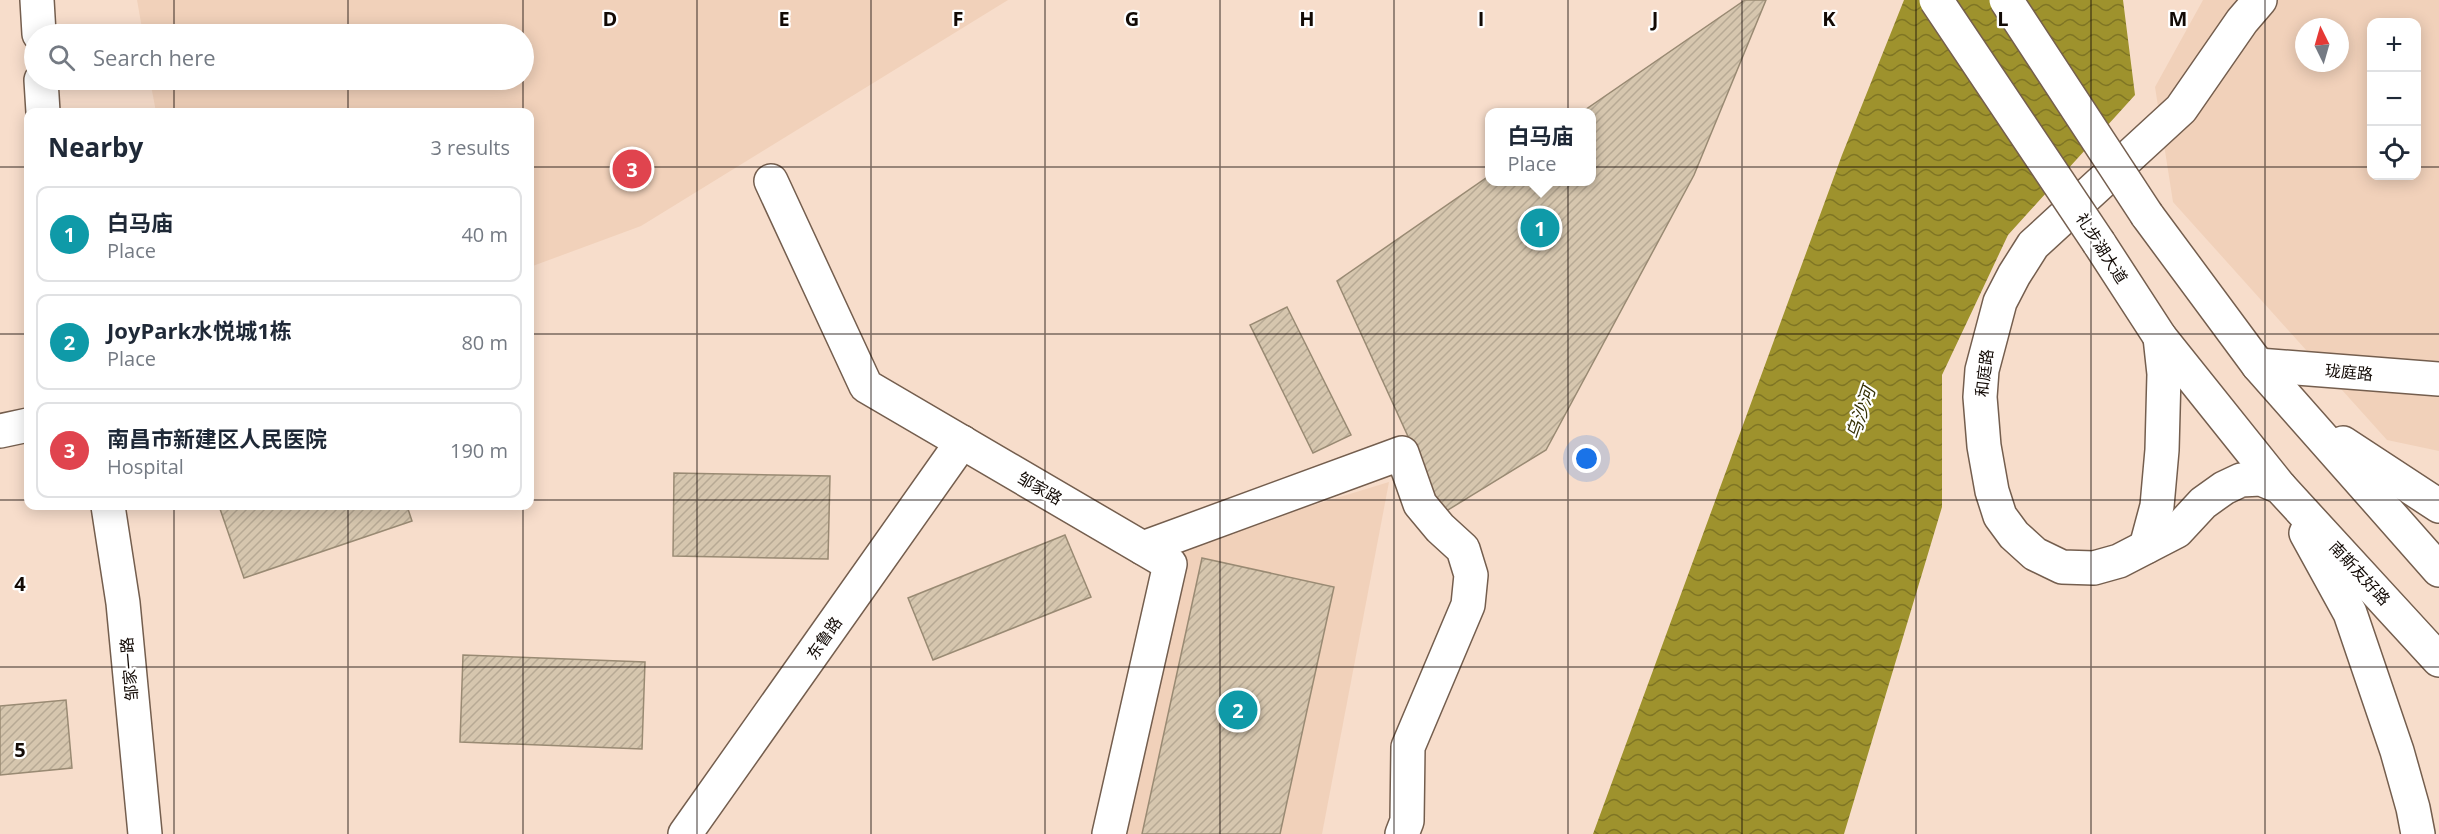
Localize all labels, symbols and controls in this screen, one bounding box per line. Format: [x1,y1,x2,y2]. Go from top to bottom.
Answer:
text: D [603,5,617,32]
text: E [778,5,790,32]
text: F [953,5,963,32]
text: G [1125,5,1139,32]
text: H [1299,5,1315,32]
text: I [1478,5,1484,32]
text: J [1650,5,1658,32]
text: K [1822,5,1836,32]
text: L [1997,5,2009,32]
text: M [2169,5,2187,32]
north arrow [2295,18,2349,72]
map controls [2367,18,2421,180]
button: + [2367,18,2421,72]
search box [24,24,534,90]
icon: search [45,41,78,74]
text: Search here [93,42,216,72]
button: − [2367,72,2421,126]
popup [1485,108,1596,186]
text: 白马庙 [1507,120,1574,150]
button: locate [2367,126,2421,180]
text: Nearby [48,129,143,165]
text: 3 results [430,134,510,161]
pin: 3 [612,146,652,192]
text: Place [1507,150,1557,177]
pin: 1 [1520,206,1560,250]
text: 白马庙 [107,207,173,237]
street label: 礼步湖大道 [2071,208,2133,288]
text: 1 [64,221,75,248]
text: 40 m [461,221,508,248]
text: Place [107,237,156,264]
text: JoyPark水悦城1栋 [107,315,292,345]
text: 2 [64,329,75,356]
text: 80 m [461,329,508,356]
text: Place [107,345,156,372]
street label: 和庭路 [1970,348,1998,398]
street label: 珑庭路 [2324,359,2374,385]
water label: 乌沙河 [1840,380,1881,442]
text: 南昌市新建区人民医院 [107,423,327,453]
text: 3 [64,437,75,464]
text: 190 m [450,437,508,464]
your location [1572,444,1601,473]
text: Hospital [107,453,184,480]
street label: 邹家路 [1014,466,1066,510]
street label: 南斯友好路 [2325,536,2395,610]
text: 4 [14,570,26,597]
street label: 东鲁路 [801,612,847,664]
street label: 邹家一路 [115,636,143,702]
pin: 2 [1218,688,1258,732]
text: 5 [14,736,26,763]

